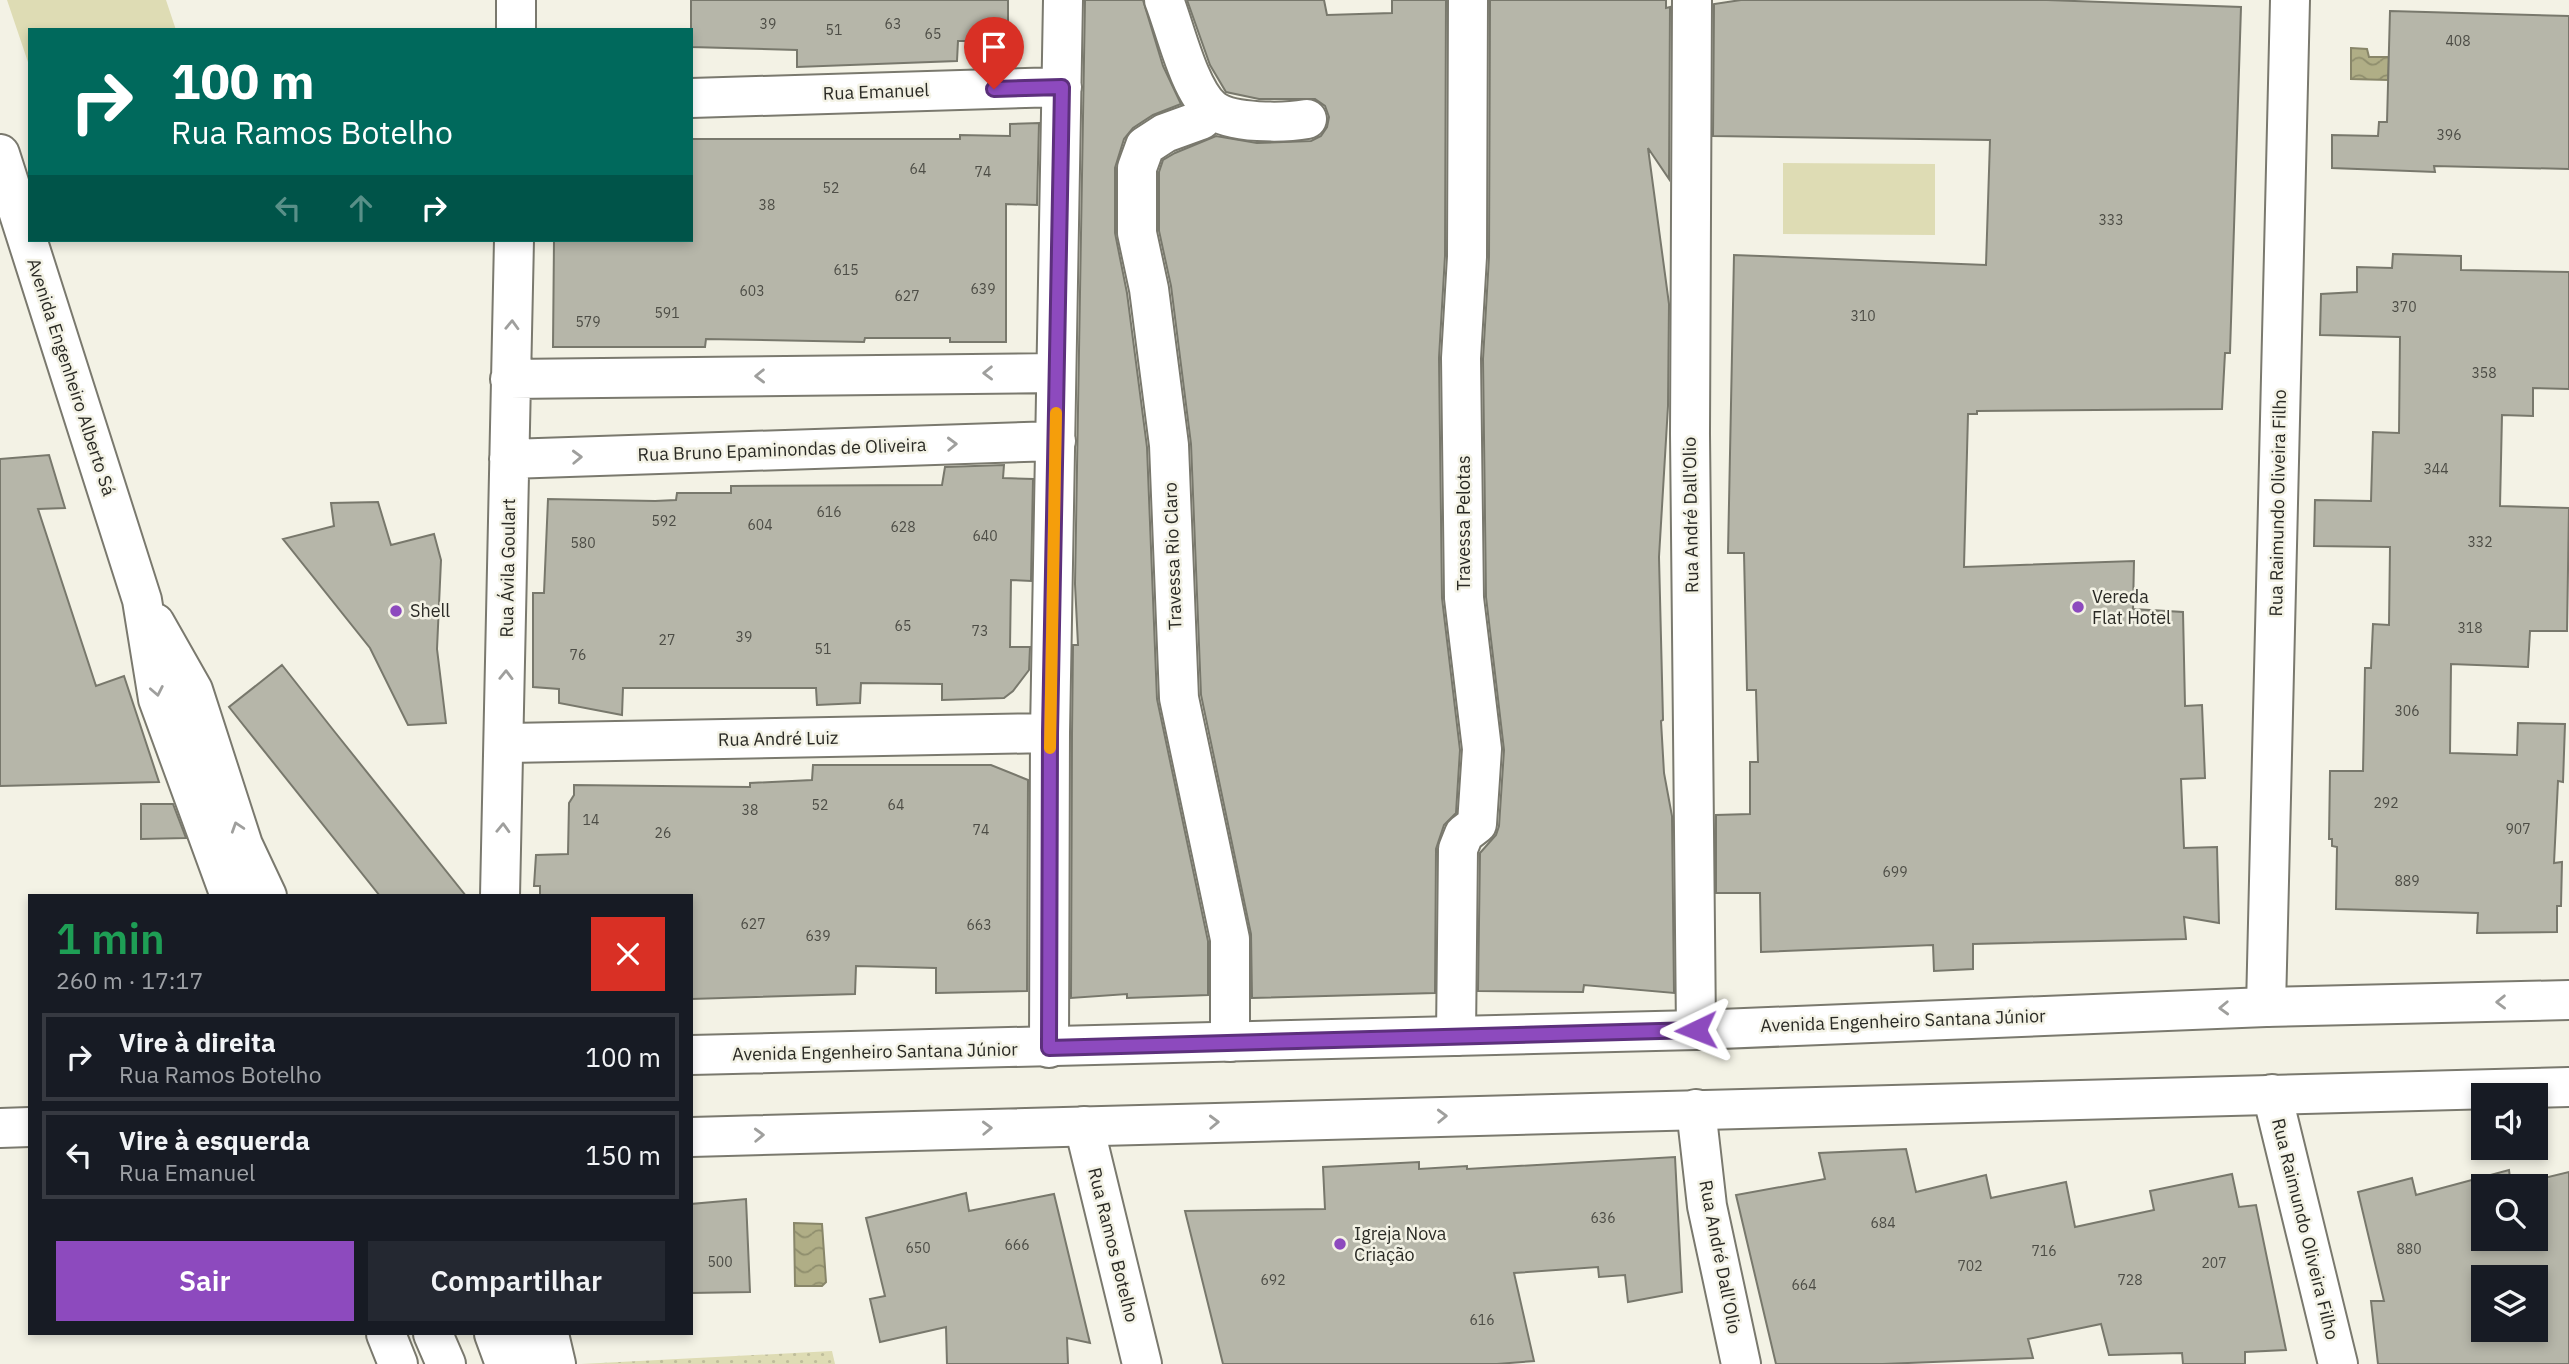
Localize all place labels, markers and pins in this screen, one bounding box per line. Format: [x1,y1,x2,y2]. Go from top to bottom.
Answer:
pin [964,17,1024,89]
place label: Vereda Flat Hotel [2092,585,2171,629]
place label: Shell [410,599,450,622]
marker: Vereda Flat Hotel [2070,599,2086,615]
marker: Shell [388,603,404,619]
place label: Igreja Nova Criação [1354,1222,1447,1266]
marker: Igreja Nova Criação [1332,1236,1348,1252]

